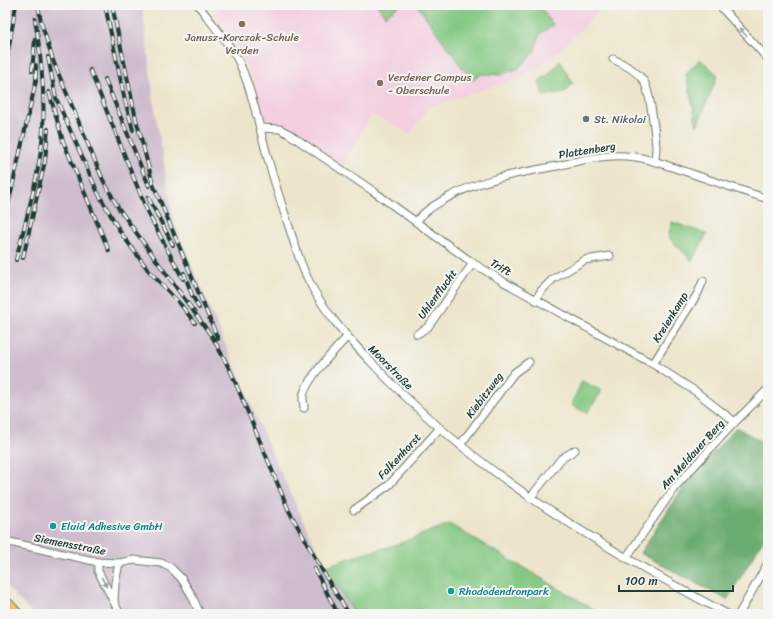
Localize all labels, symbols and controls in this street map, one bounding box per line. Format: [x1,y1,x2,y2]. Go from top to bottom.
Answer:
marker: Janusz-Korczak-Schule Verden [237,19,247,29]
one-way arrow [739,27,748,37]
place label: Janusz-Korczak-Schule Verden [184,28,299,60]
place label: Verdener Campus - Oberschule [388,68,472,100]
marker: Verdener Campus - Oberschule [375,78,385,88]
place label: St. Nikolai [594,110,647,129]
marker: St. Nikolai [581,114,591,124]
street label: Plattenberg [557,137,617,164]
street label: Trift [486,254,516,282]
street label: Uhlenflucht [413,265,462,323]
street label: Kreienkamp [647,288,694,346]
street label: Moorstraße [364,340,418,395]
street label: Kiebitzweg [461,368,508,422]
street label: Am Meldauer Berg [655,415,730,495]
street label: Falkenhorst [373,429,426,484]
place label: Eluid Adhesive GmbH [61,517,163,536]
marker: Eluid Adhesive GmbH [48,521,58,531]
street label: Siemensstraße [32,528,108,561]
scale bar [619,567,733,593]
text: 100 m [625,570,658,592]
one-way arrow [101,576,107,588]
place label: Rhododendronpark [459,582,549,601]
marker: Rhododendronpark [446,586,456,596]

